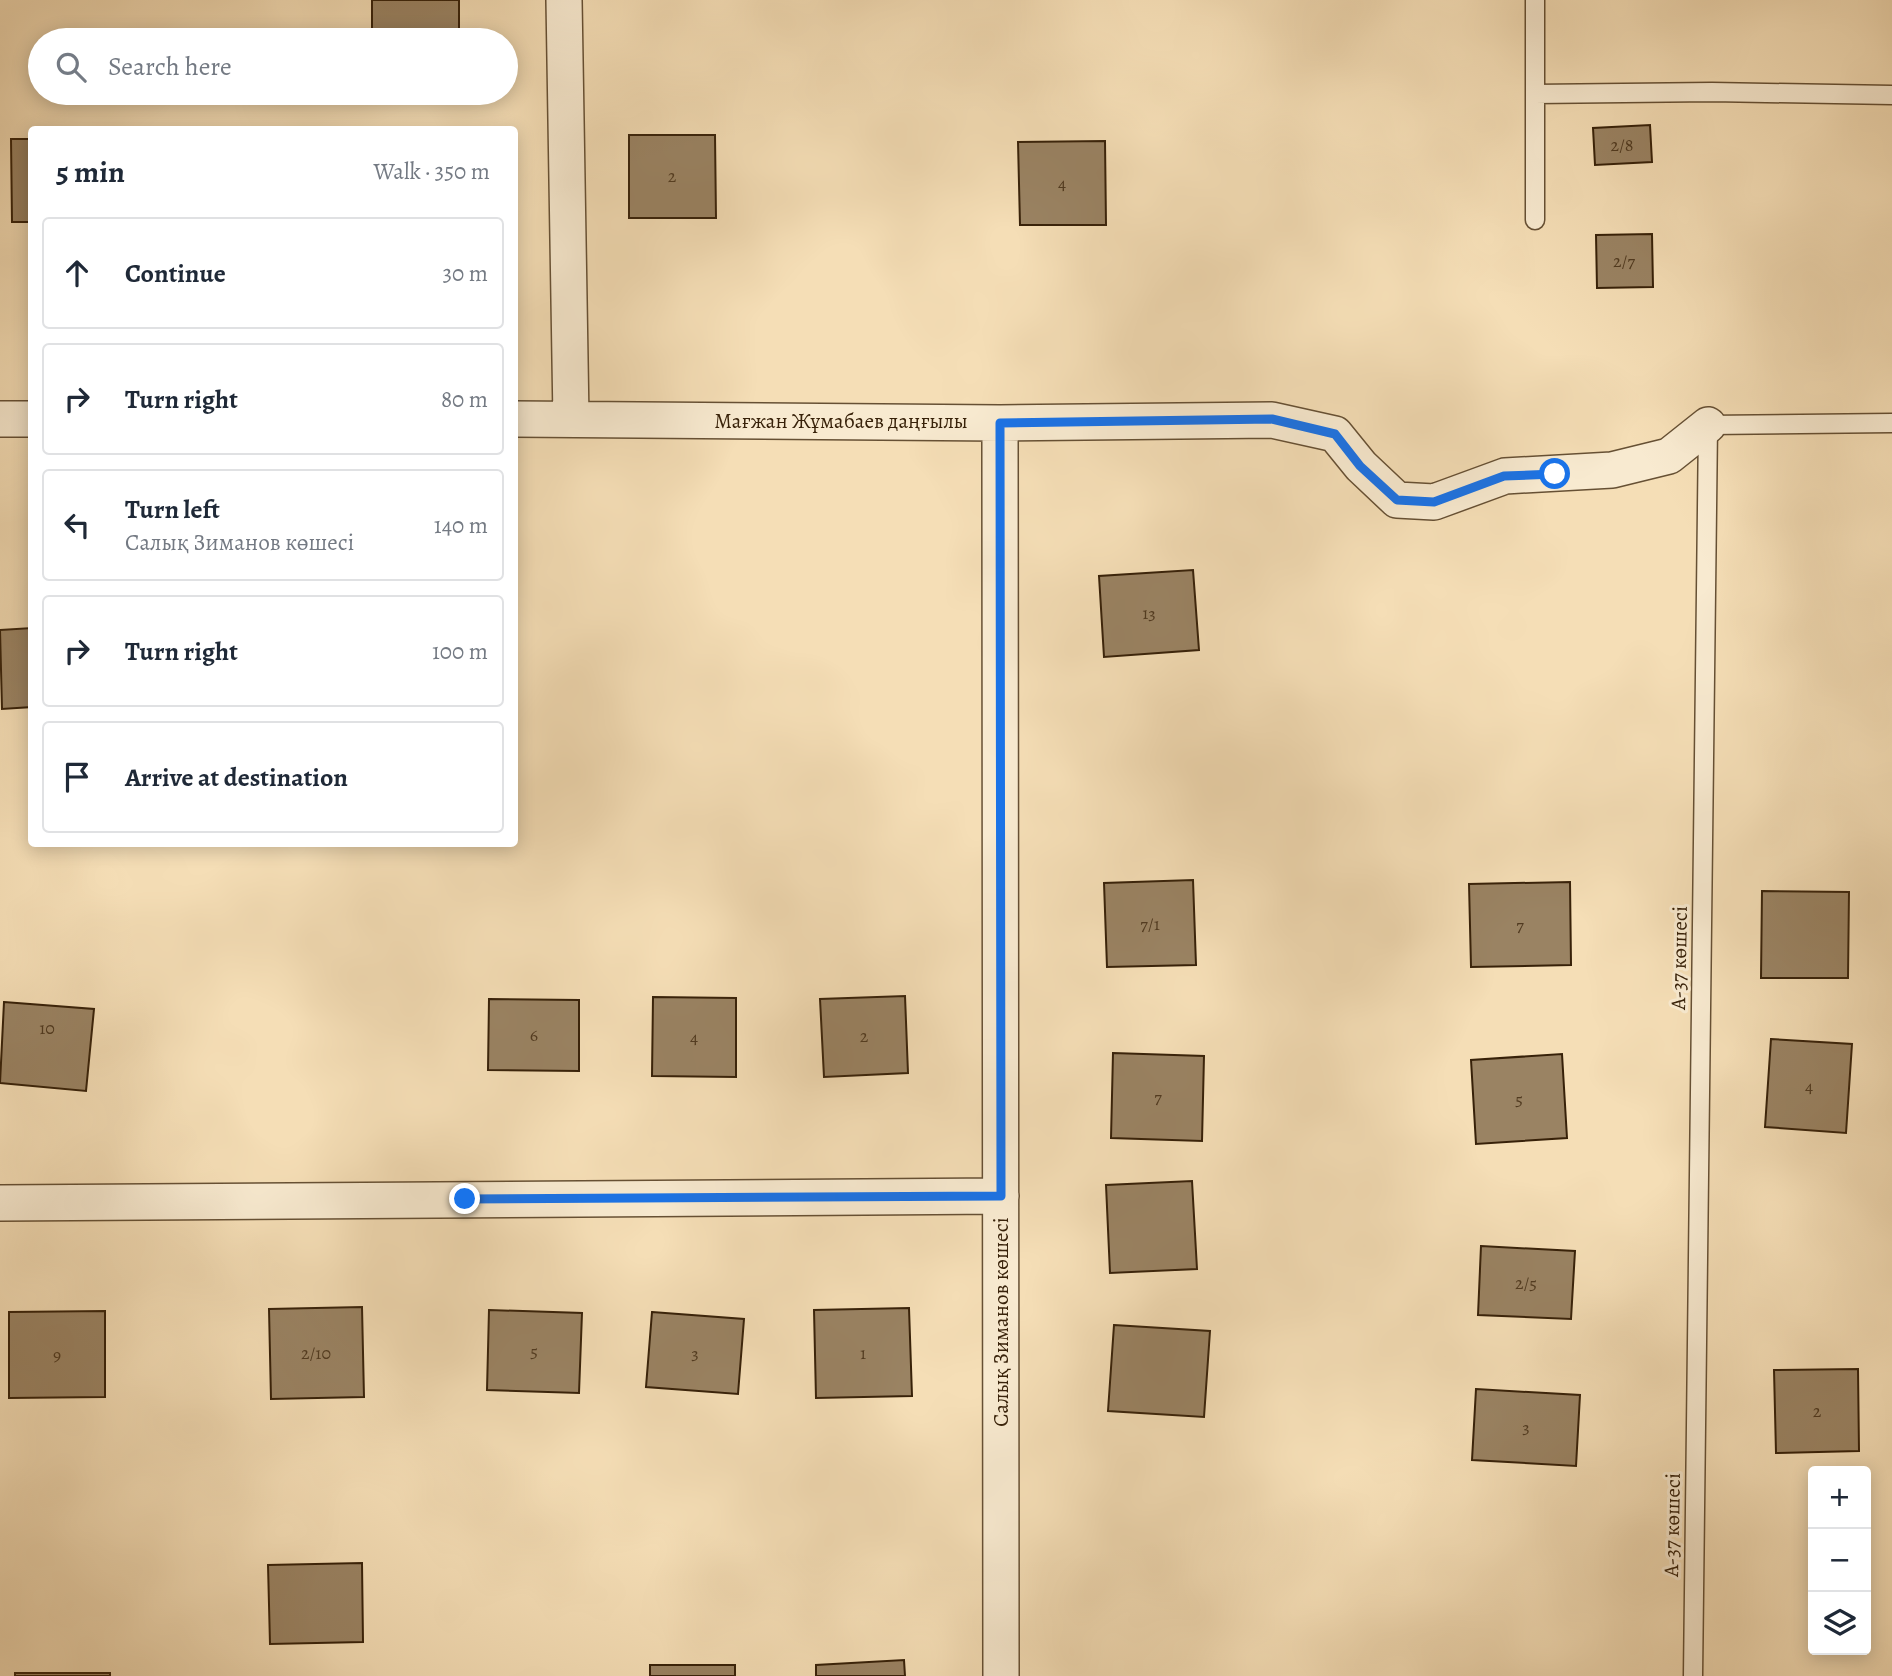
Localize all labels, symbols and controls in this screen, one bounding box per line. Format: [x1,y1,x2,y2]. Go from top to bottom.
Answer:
search box [28,28,518,105]
icon: search [52,48,90,86]
text: Search here [108,49,232,84]
house number: 2/8 [1610,133,1634,157]
text: 5 min [56,152,125,192]
text: Walk · 350 m [374,156,490,187]
house number: 2 [668,164,677,188]
house number: 4 [1058,171,1066,195]
house number: 2/7 [1613,249,1635,273]
icon: ahead [58,254,96,292]
text: Continue [125,256,226,291]
text: 30 m [442,258,488,289]
icon: right [58,380,96,418]
text: Turn right [125,382,238,417]
text: 80 m [441,384,488,415]
street label: Мағжан Жұмабаев даңғылы [714,407,968,435]
route start [1539,458,1570,489]
text: Turn left [125,492,220,527]
icon: left [58,506,96,544]
text: 140 m [434,510,488,541]
text: Салық Зиманов көшесі [125,527,354,558]
house number: 13 [1142,601,1156,625]
icon: right [58,632,96,670]
text: Turn right [125,634,238,669]
text: 100 m [432,636,488,667]
icon: arrive [58,758,96,796]
text: Arrive at destination [125,760,348,795]
street label: А-37 көшесі [1664,906,1694,1011]
house number: 7/1 [1140,912,1160,936]
house number: 7 [1516,913,1524,937]
house number: 10 [39,1016,55,1040]
house number: 6 [530,1023,538,1047]
house number: 2 [860,1024,869,1048]
house number: 4 [690,1025,698,1049]
house number: 4 [1805,1074,1813,1098]
house number: 7 [1154,1085,1162,1109]
house number: 5 [1515,1087,1523,1111]
route end [449,1183,480,1214]
street label: Салық Зиманов көшесі [987,1217,1015,1427]
house number: 2/5 [1515,1271,1537,1295]
house number: 5 [530,1339,538,1363]
house number: 2/10 [301,1341,331,1365]
house number: 3 [691,1341,699,1365]
house number: 1 [860,1341,866,1365]
house number: 9 [53,1343,61,1367]
house number: 2 [1813,1399,1822,1423]
house number: 3 [1522,1415,1530,1439]
map controls [1808,1466,1871,1655]
button: + [1808,1466,1871,1529]
street label: А-37 көшесі [1657,1473,1687,1578]
button: − [1808,1529,1871,1592]
button: layers [1808,1592,1871,1655]

